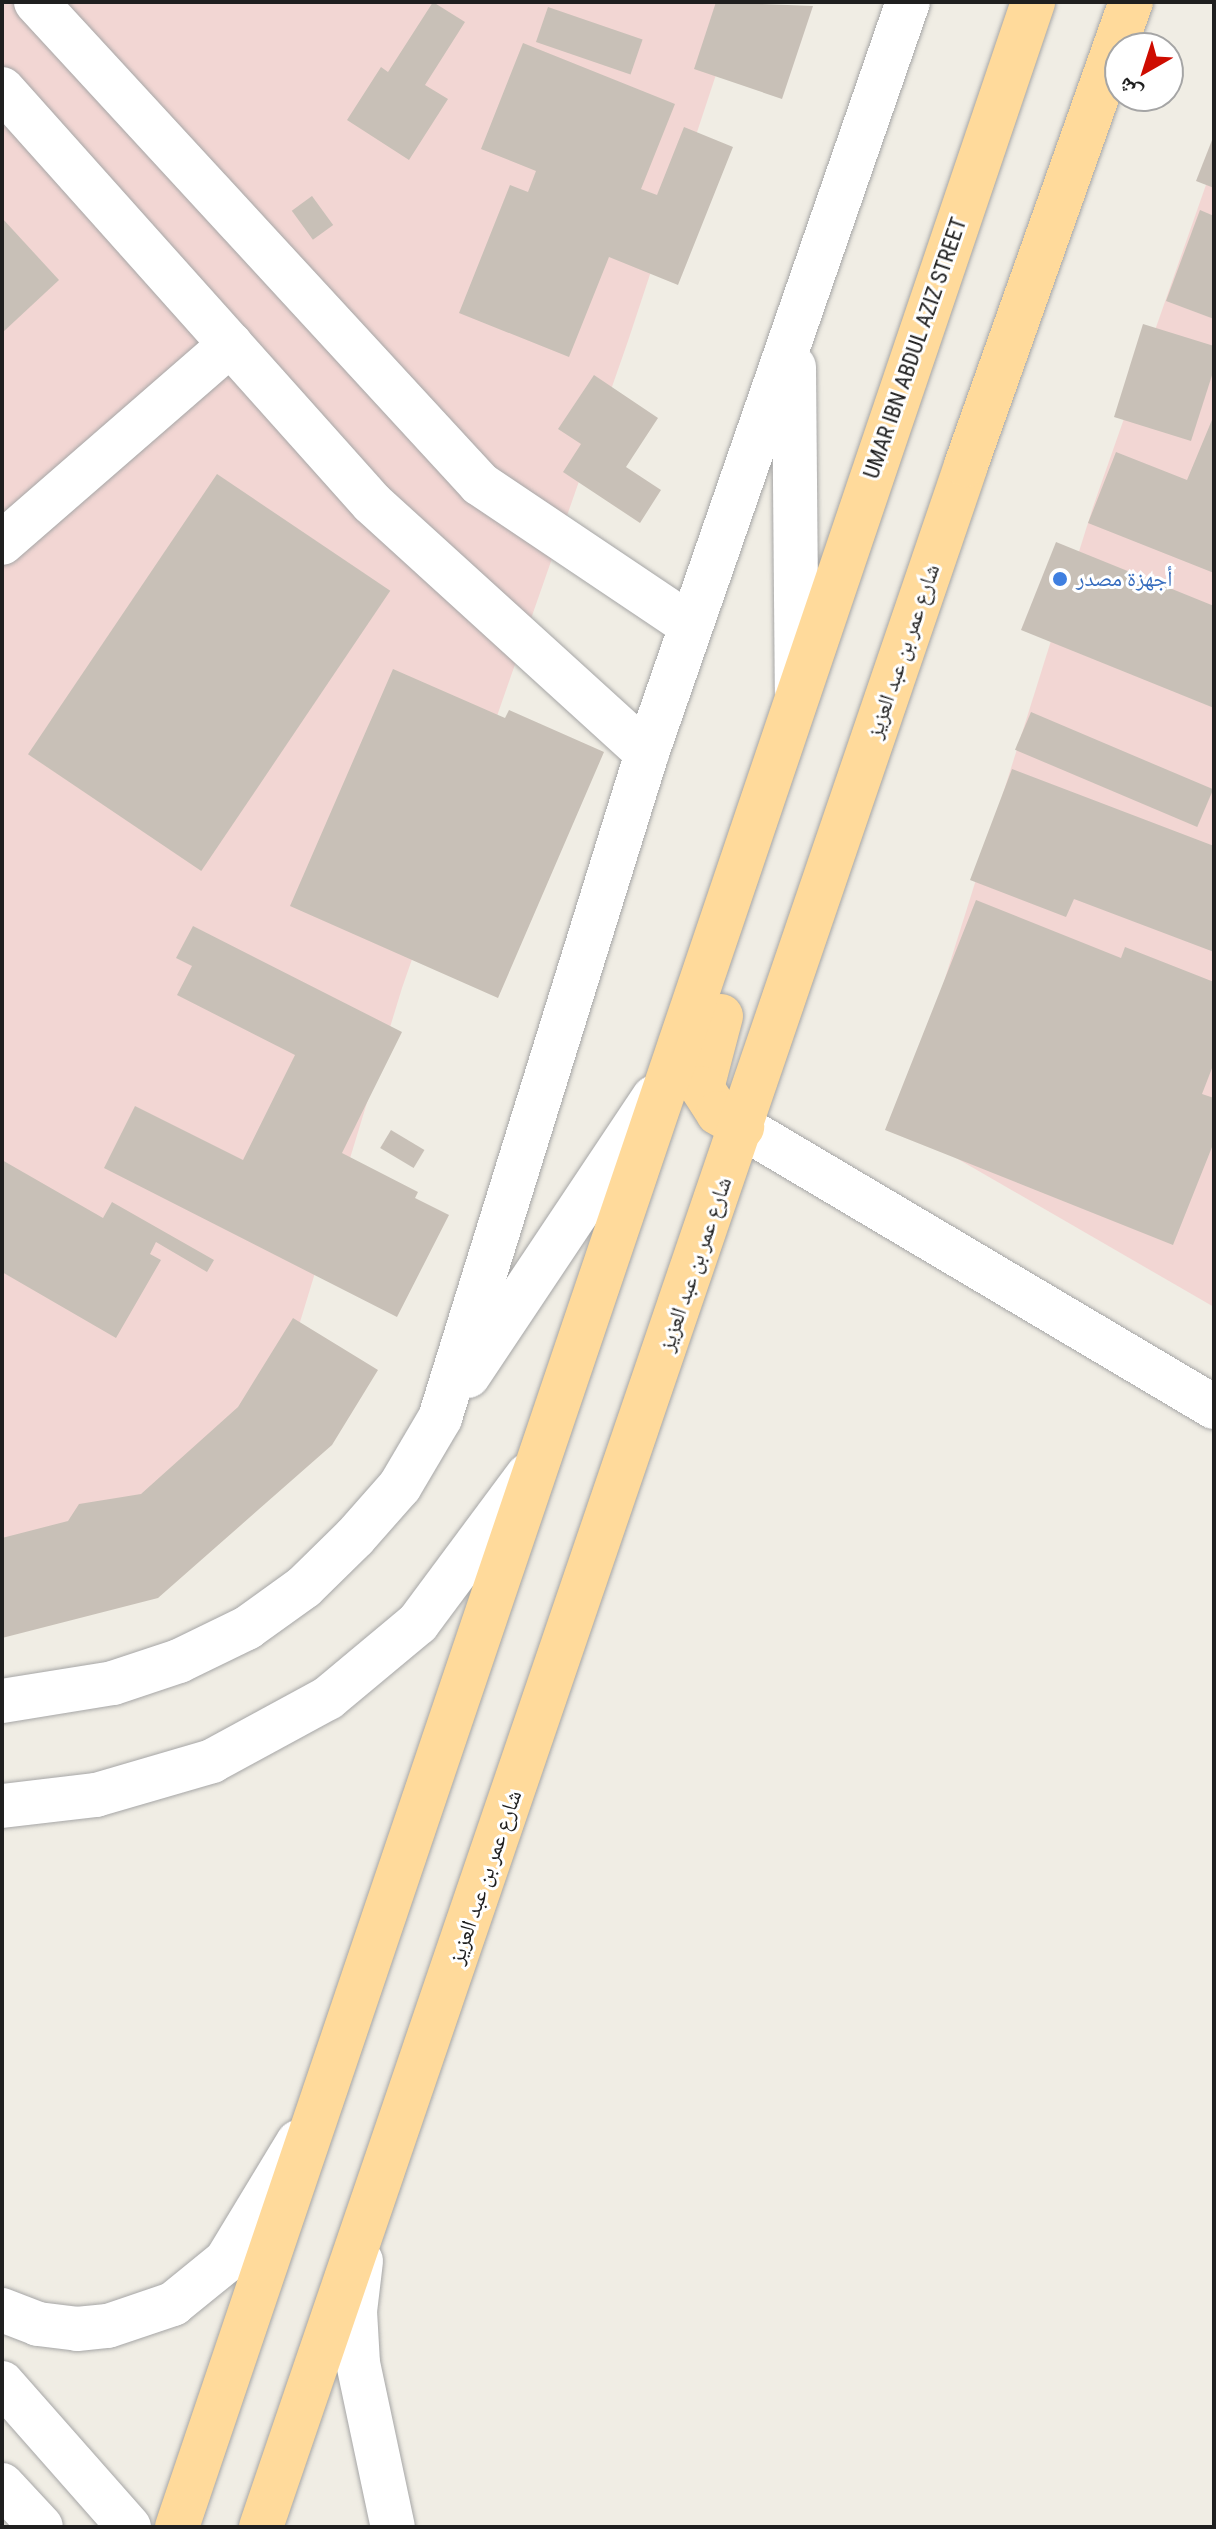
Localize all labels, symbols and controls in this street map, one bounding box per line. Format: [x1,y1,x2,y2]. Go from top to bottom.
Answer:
north arrow [1104,32,1184,112]
text: ش [1113,72,1147,107]
street label: UMAR IBN ABDUL AZIZ STREET [858,214,972,482]
street label: شارع عمر بن عبد العزيز [861,561,945,741]
place label: أجهزة مصدر [1076,566,1173,592]
marker: أجهزة مصدر [1051,570,1069,588]
street label: شارع عمر بن عبد العزيز [653,1174,737,1354]
street label: شارع عمر بن عبد العزيز [443,1787,527,1967]

